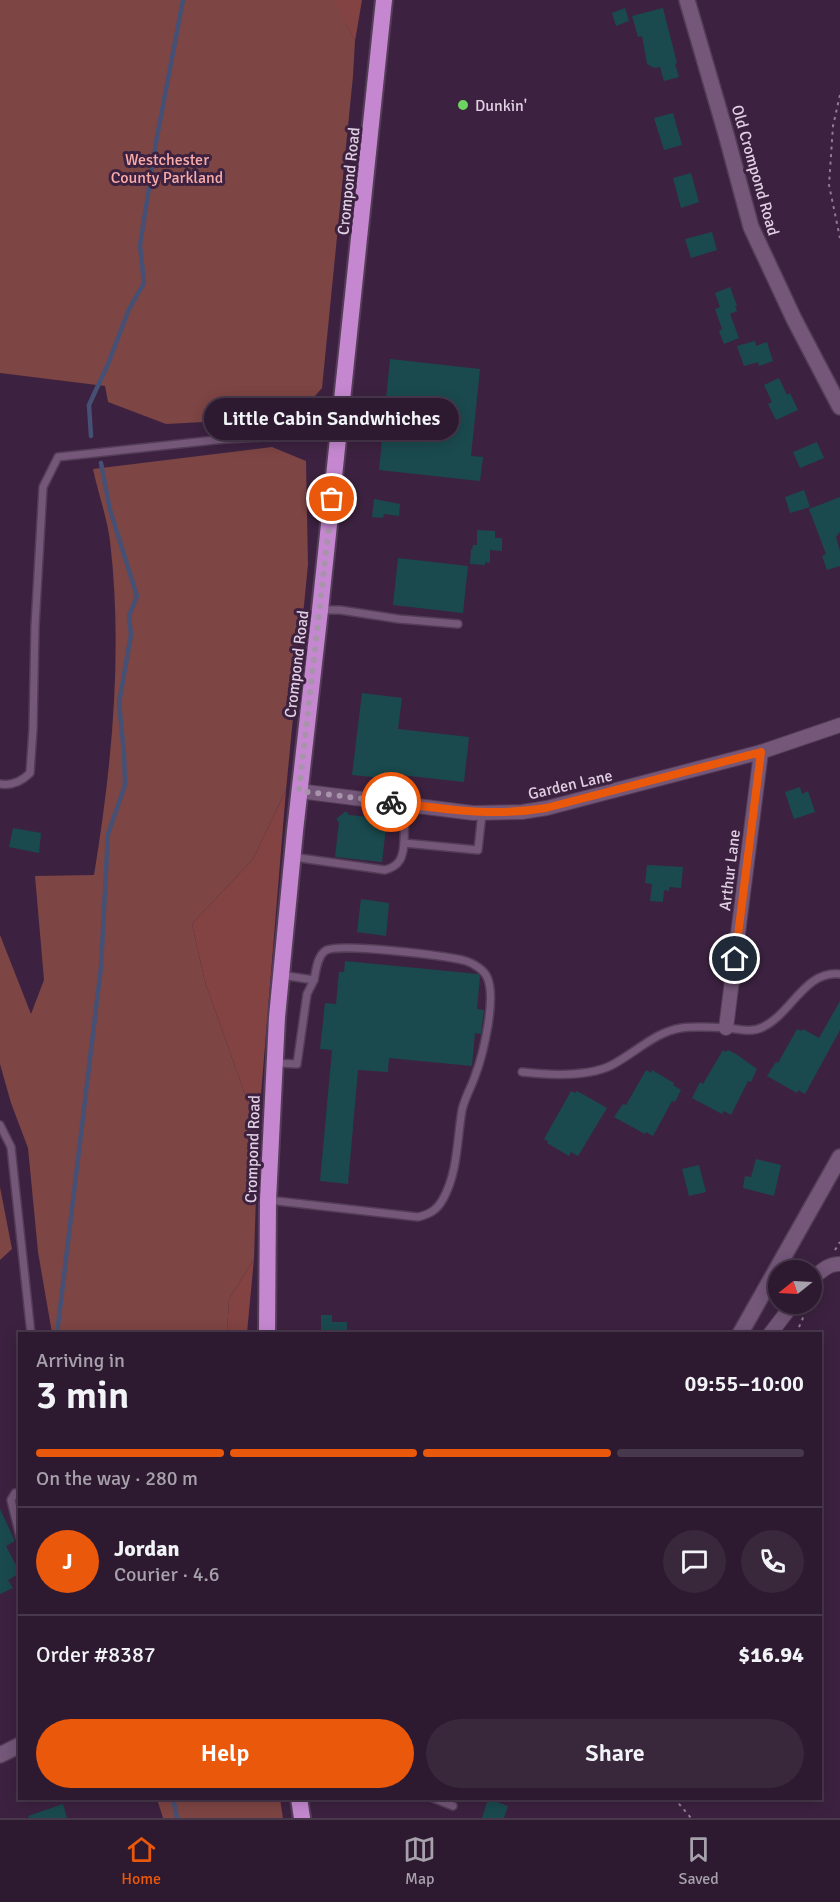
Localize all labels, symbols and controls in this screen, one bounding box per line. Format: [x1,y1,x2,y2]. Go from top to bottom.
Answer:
place label: Dunkin' [475,96,527,116]
marker: Dunkin' [456,98,470,112]
street label: Old Crompond Road [727,103,783,238]
street label: Crompond Road [333,126,365,236]
park label: Westchester County Parkland [111,150,223,188]
callout: Little Cabin Sandwhiches [204,397,460,439]
text: Little Cabin Sandwhiches [223,406,440,431]
pin [306,473,357,524]
icon: bag [315,482,348,515]
street label: Crompond Road [280,609,314,719]
street label: Garden Lane [526,766,614,804]
courier [361,772,421,832]
icon: bike [375,786,408,819]
street label: Arthur Lane [715,828,745,912]
pin [709,933,760,984]
icon: home [718,942,751,975]
street label: Crompond Road [241,1095,265,1203]
north arrow [768,1260,822,1314]
map controls [768,1260,822,1314]
text: Arriving in [36,1348,125,1373]
text: 09:55–10:00 [685,1370,804,1397]
text: 3 min [36,1371,129,1419]
text: On the way · 280 m [36,1466,198,1491]
button: chat [663,1530,726,1593]
button: phone [741,1530,804,1593]
text: Jordan [114,1535,180,1562]
text: J [62,1548,73,1575]
text: Courier · 4.6 [114,1562,220,1587]
text: Order #8387 [36,1641,156,1668]
text: $16.94 [738,1641,804,1668]
button: Help [36,1719,414,1788]
button: Share [426,1719,804,1788]
tab: Home [121,1833,161,1889]
tab: Map [403,1833,436,1889]
tab: Saved [679,1833,719,1889]

